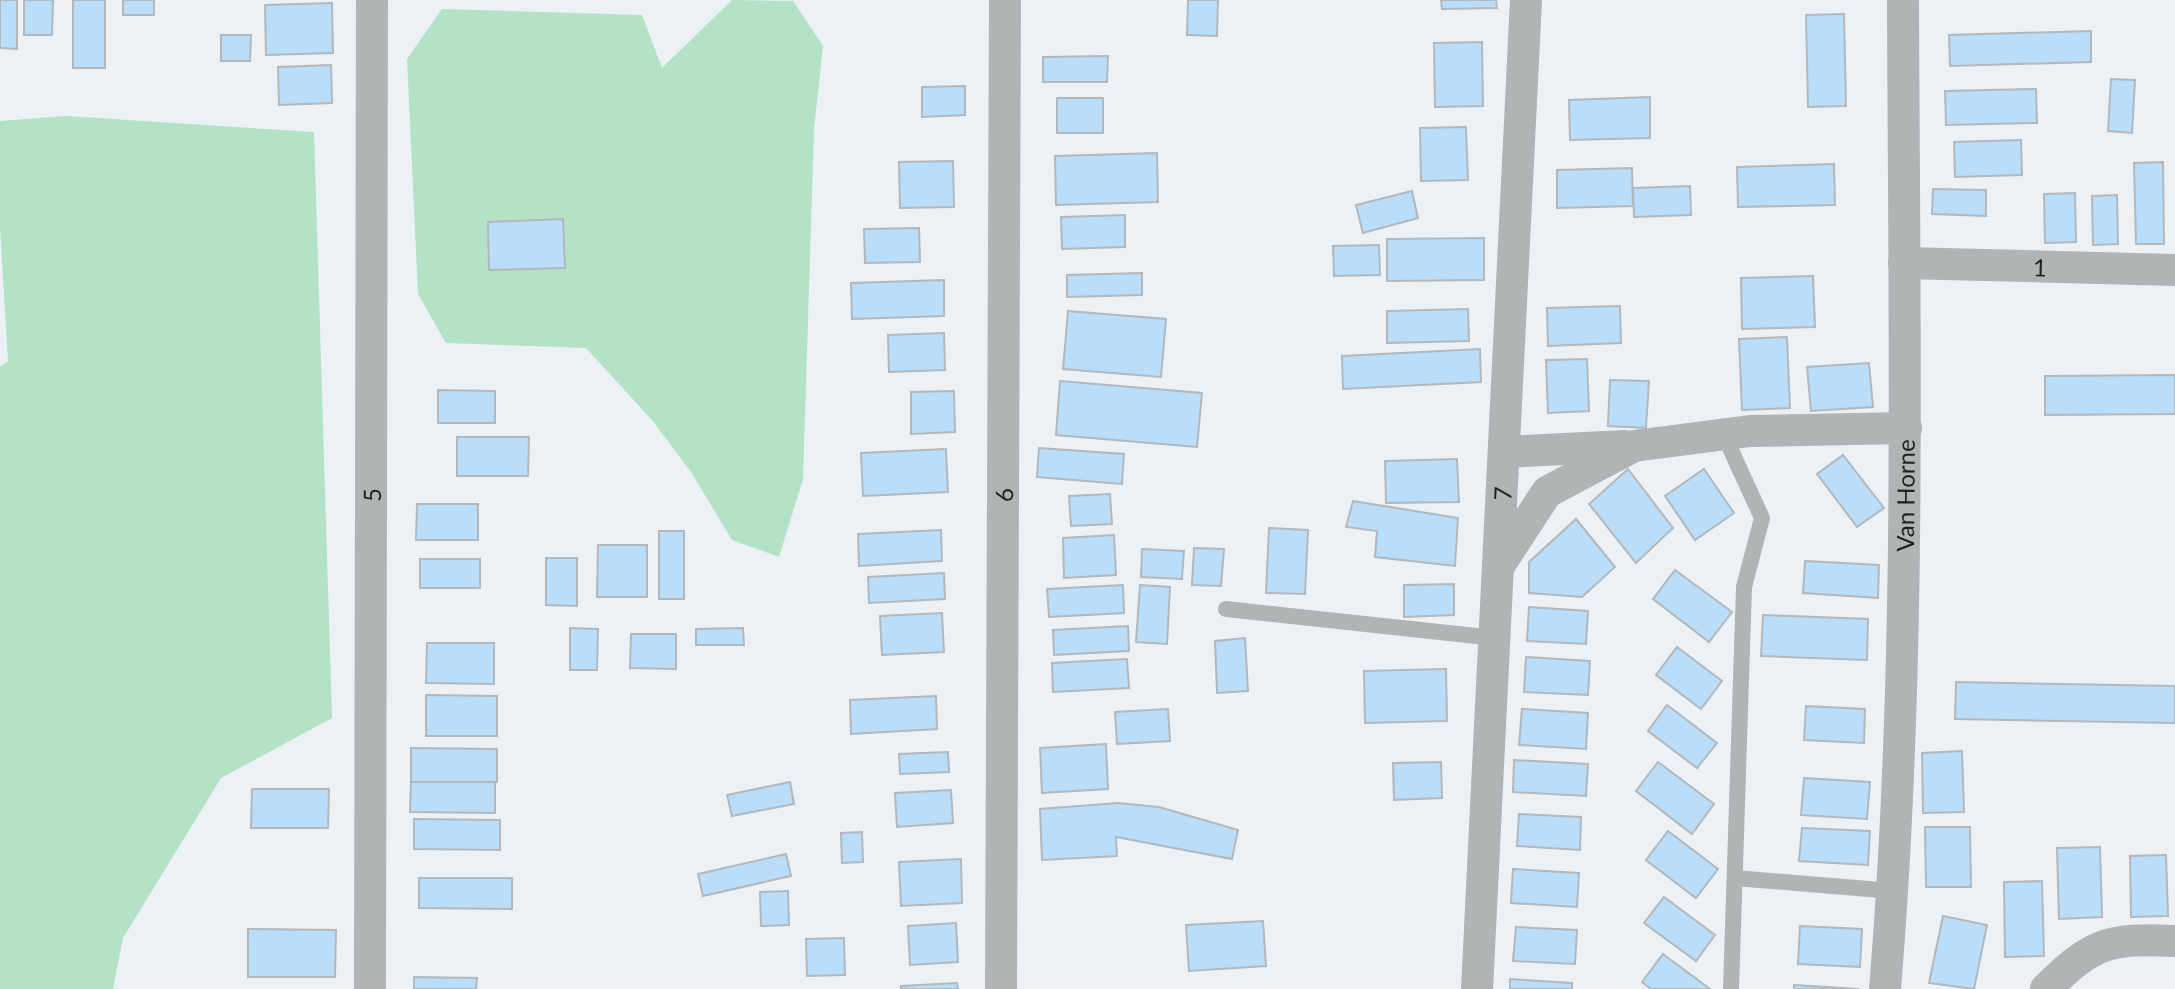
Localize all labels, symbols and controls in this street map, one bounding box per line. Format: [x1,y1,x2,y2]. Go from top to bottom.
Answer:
street label: 1 [2033,252,2047,281]
street label: Van Horne [1889,439,1919,552]
street label: 7 [1487,486,1516,501]
street label: 5 [356,488,386,502]
street label: 6 [988,488,1018,502]

